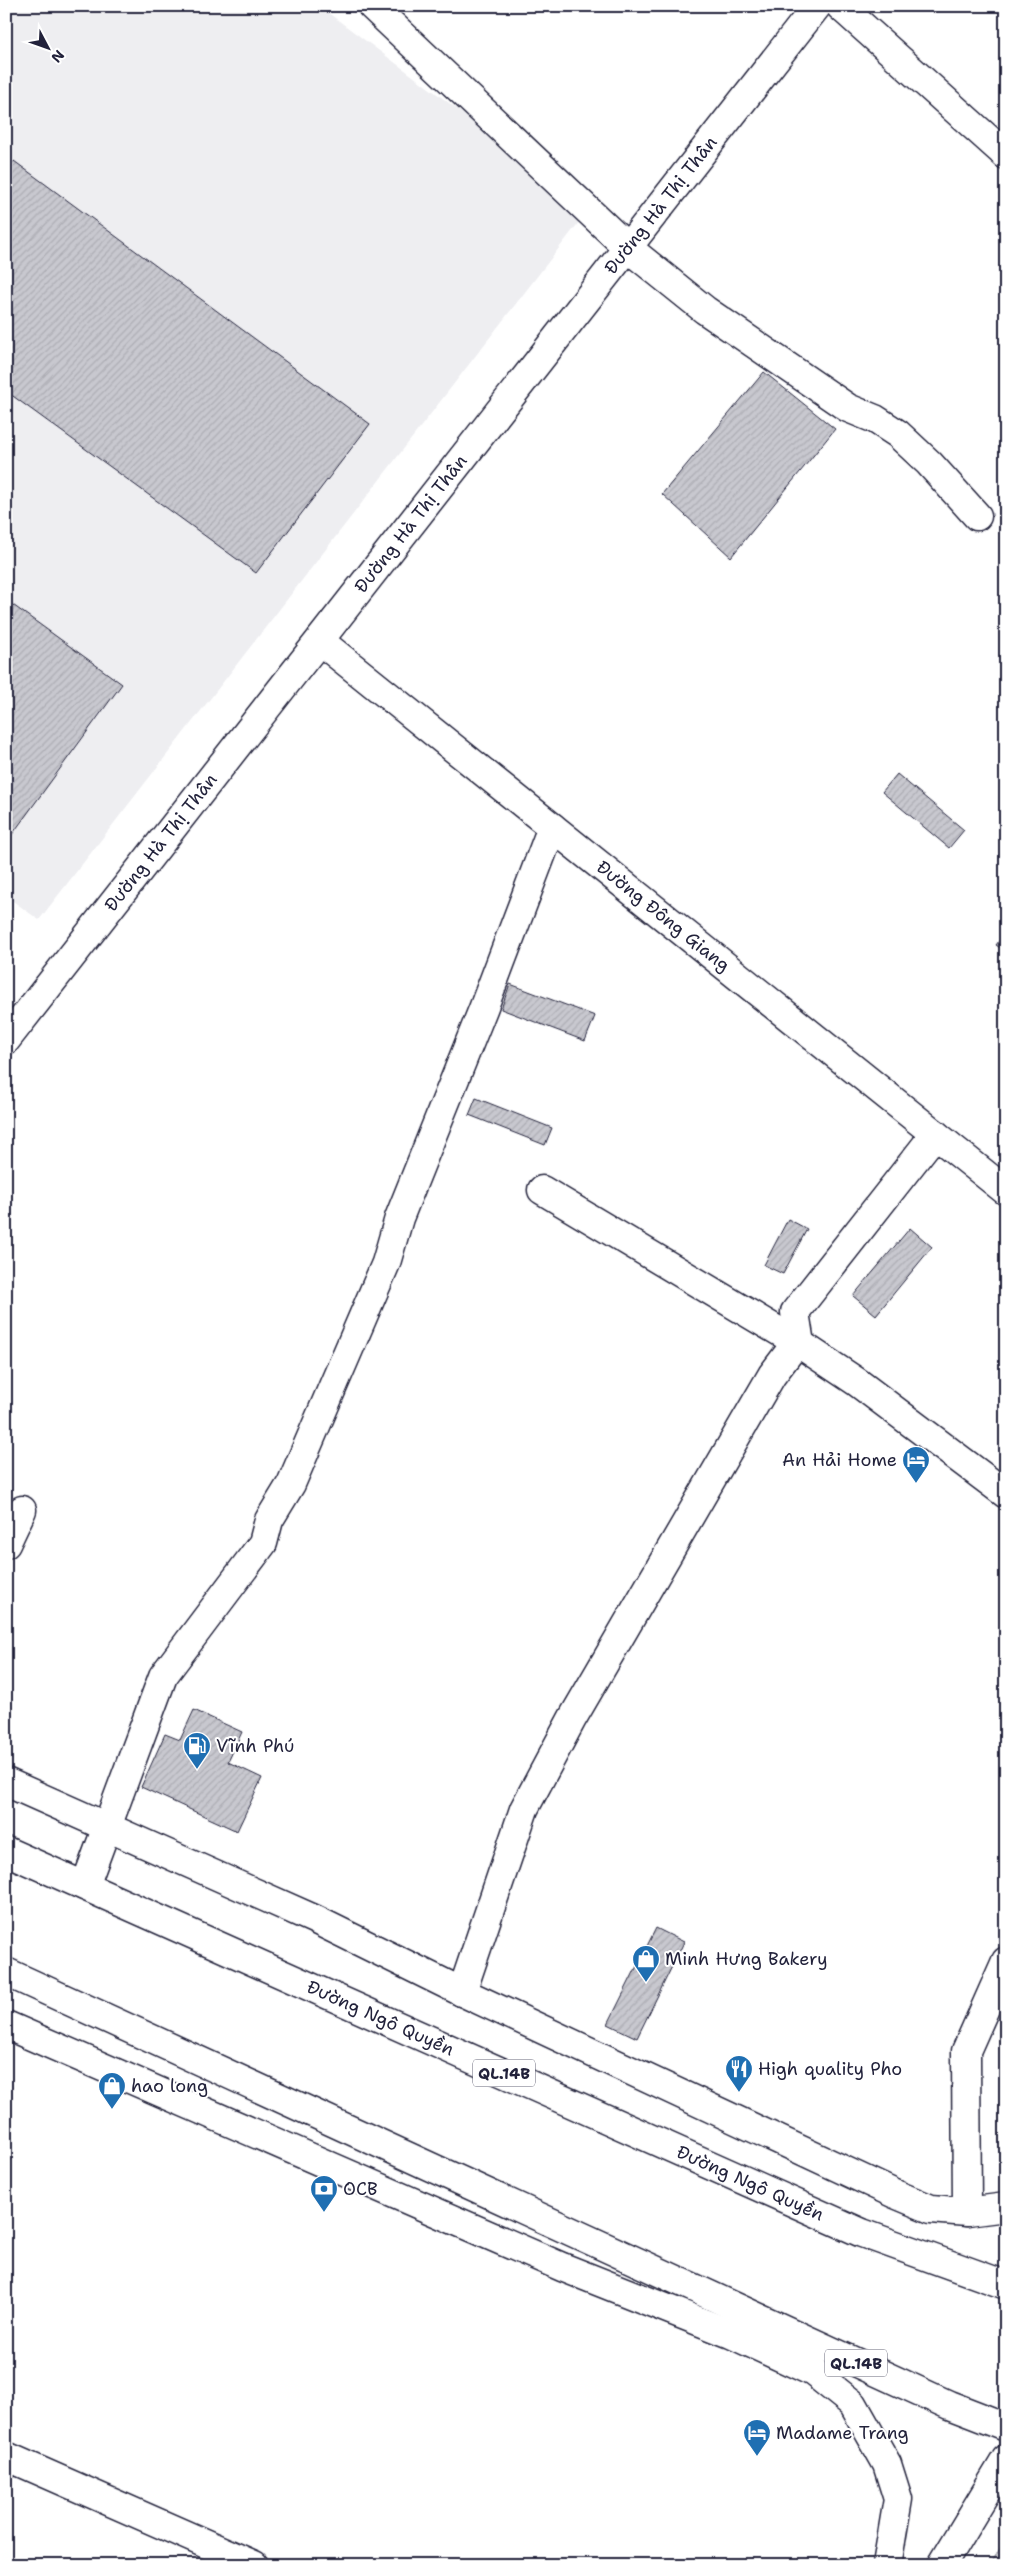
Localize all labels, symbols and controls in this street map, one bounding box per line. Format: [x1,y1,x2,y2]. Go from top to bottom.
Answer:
north arrow [22,22,72,72]
text: N [47,46,68,67]
street label: Đường Hà Thị Thân [599,131,722,279]
street label: Đường Hà Thị Thân [349,450,473,598]
street label: Đường Hà Thị Thân [99,768,223,917]
street label: Đường Đông Giang [591,855,735,977]
hotel icon: An Hải Home [901,1445,931,1484]
place label: An Hải Home [782,1448,897,1472]
fuel station icon: Vĩnh Phú [182,1731,212,1770]
place label: Vĩnh Phú [216,1734,294,1758]
shop icon: Minh Hưng Bakery [631,1944,661,1983]
place label: Minh Hưng Bakery [665,1947,828,1971]
street label: Đường Ngô Quyền [303,1975,458,2061]
restaurant icon: High quality Pho [724,2054,754,2093]
place label: High quality Pho [758,2057,902,2081]
road number: QL.14B [473,2060,535,2086]
shop icon: hao long [97,2071,127,2110]
place label: hao long [131,2074,208,2098]
street label: Đường Ngô Quyền [673,2140,828,2226]
bank icon: OCB [309,2174,339,2213]
place label: OCB [343,2177,378,2201]
road number: QL.14B [825,2350,887,2376]
hotel icon: Madame Trang [742,2418,772,2457]
place label: Madame Trang [776,2421,909,2445]

